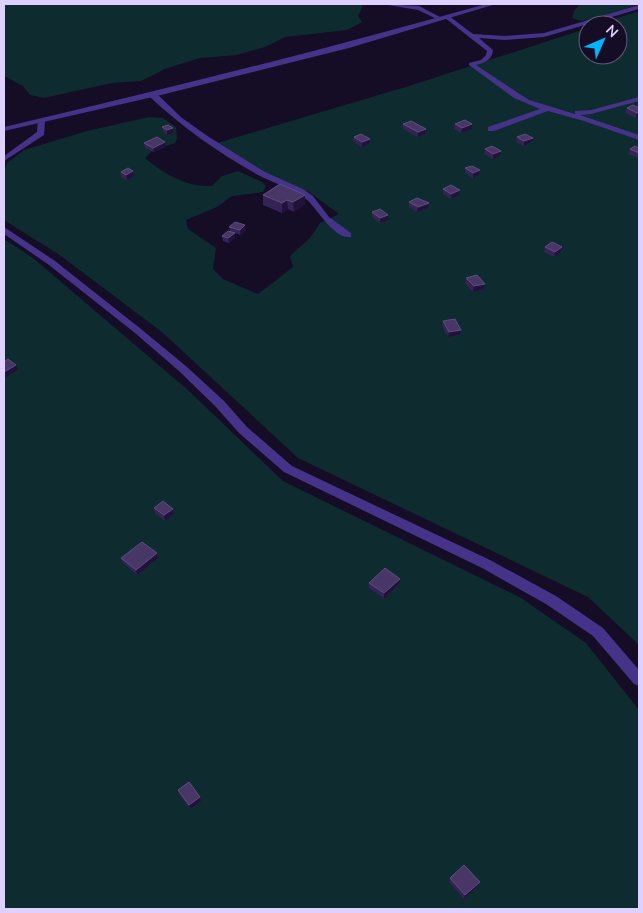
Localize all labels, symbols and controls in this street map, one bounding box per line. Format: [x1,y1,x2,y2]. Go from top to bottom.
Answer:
north arrow [578,15,628,65]
text: N [601,21,622,42]

